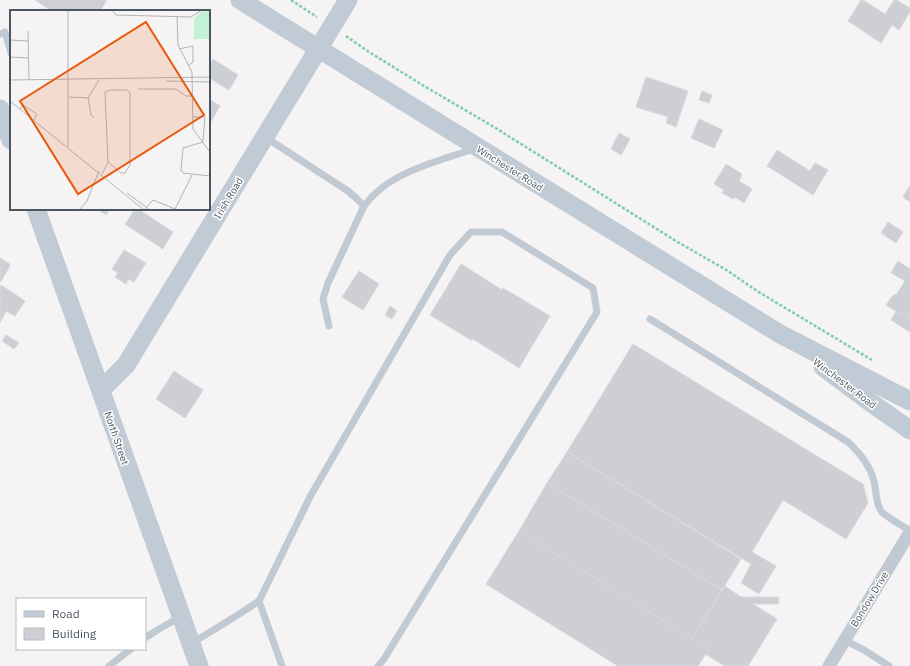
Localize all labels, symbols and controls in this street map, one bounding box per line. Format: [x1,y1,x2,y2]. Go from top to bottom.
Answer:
inset map [10,10,210,210]
street label: Winchester Road [474,143,545,194]
street label: Irish Road [211,175,246,221]
street label: Winchester Road [810,355,879,411]
street label: North Street [101,410,132,467]
street label: Bondow Drive [848,569,891,629]
legend [16,598,146,650]
text: Road [52,606,80,621]
text: Building [52,626,97,641]

